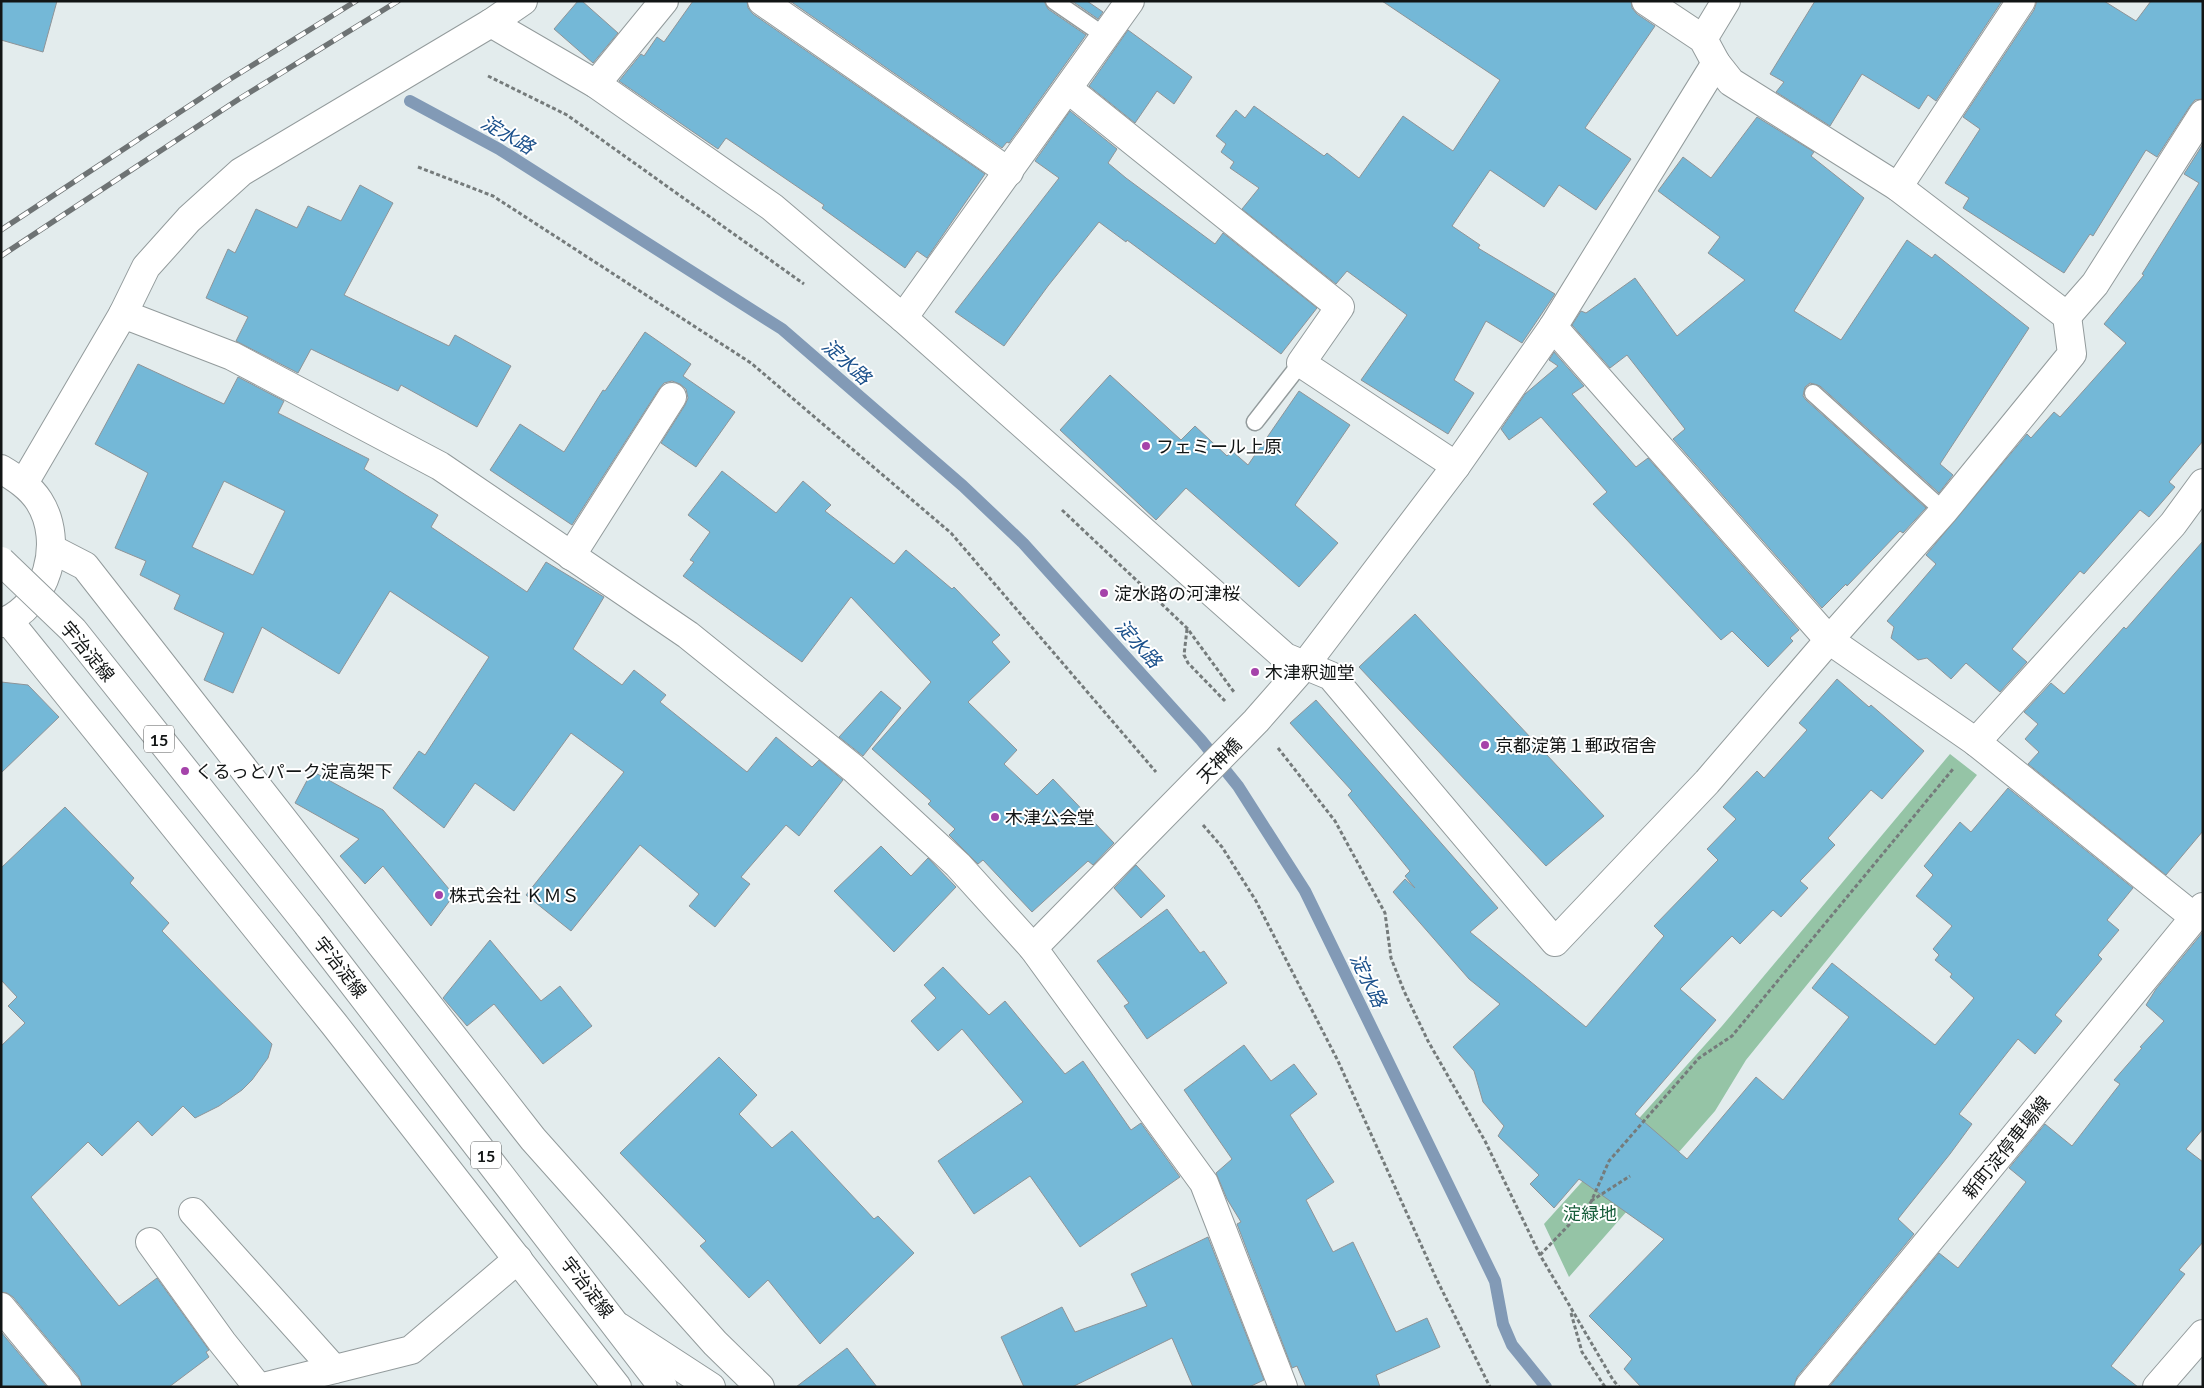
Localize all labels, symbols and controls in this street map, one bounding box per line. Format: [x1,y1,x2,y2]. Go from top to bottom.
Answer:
water label: 淀水路 [478,110,540,159]
water label: 淀水路 [818,333,877,390]
place label: フェミール上原 [1156,435,1282,457]
marker: フェミール上原 [1140,440,1152,452]
place label: 淀水路の河津桜 [1114,582,1240,604]
marker: 淀水路の河津桜 [1098,587,1110,599]
water label: 淀水路 [1111,614,1168,673]
street label: 宇治淀線 [56,616,120,686]
place label: 木津釈迦堂 [1265,661,1355,683]
marker: 木津釈迦堂 [1249,666,1261,678]
road number: 15 [144,726,174,752]
street label: 天神橋 [1192,733,1246,787]
place label: 京都淀第１郵政宿舎 [1495,734,1657,756]
marker: 京都淀第１郵政宿舎 [1479,739,1491,751]
place label: くるっとパーク淀高架下 [195,760,393,782]
marker: くるっとパーク淀高架下 [179,765,191,777]
place label: 木津公会堂 [1005,806,1095,828]
marker: 木津公会堂 [989,811,1001,823]
place label: 株式会社 ＫＭＳ [449,884,580,906]
marker: 株式会社 ＫＭＳ [433,889,445,901]
street label: 宇治淀線 [310,932,372,1002]
water label: 淀水路 [1346,949,1393,1012]
street label: 新町淀停車場線 [1958,1091,2054,1203]
road number: 15 [471,1142,501,1168]
park label: 淀緑地 [1563,1202,1617,1224]
street label: 宇治淀線 [557,1252,619,1322]

